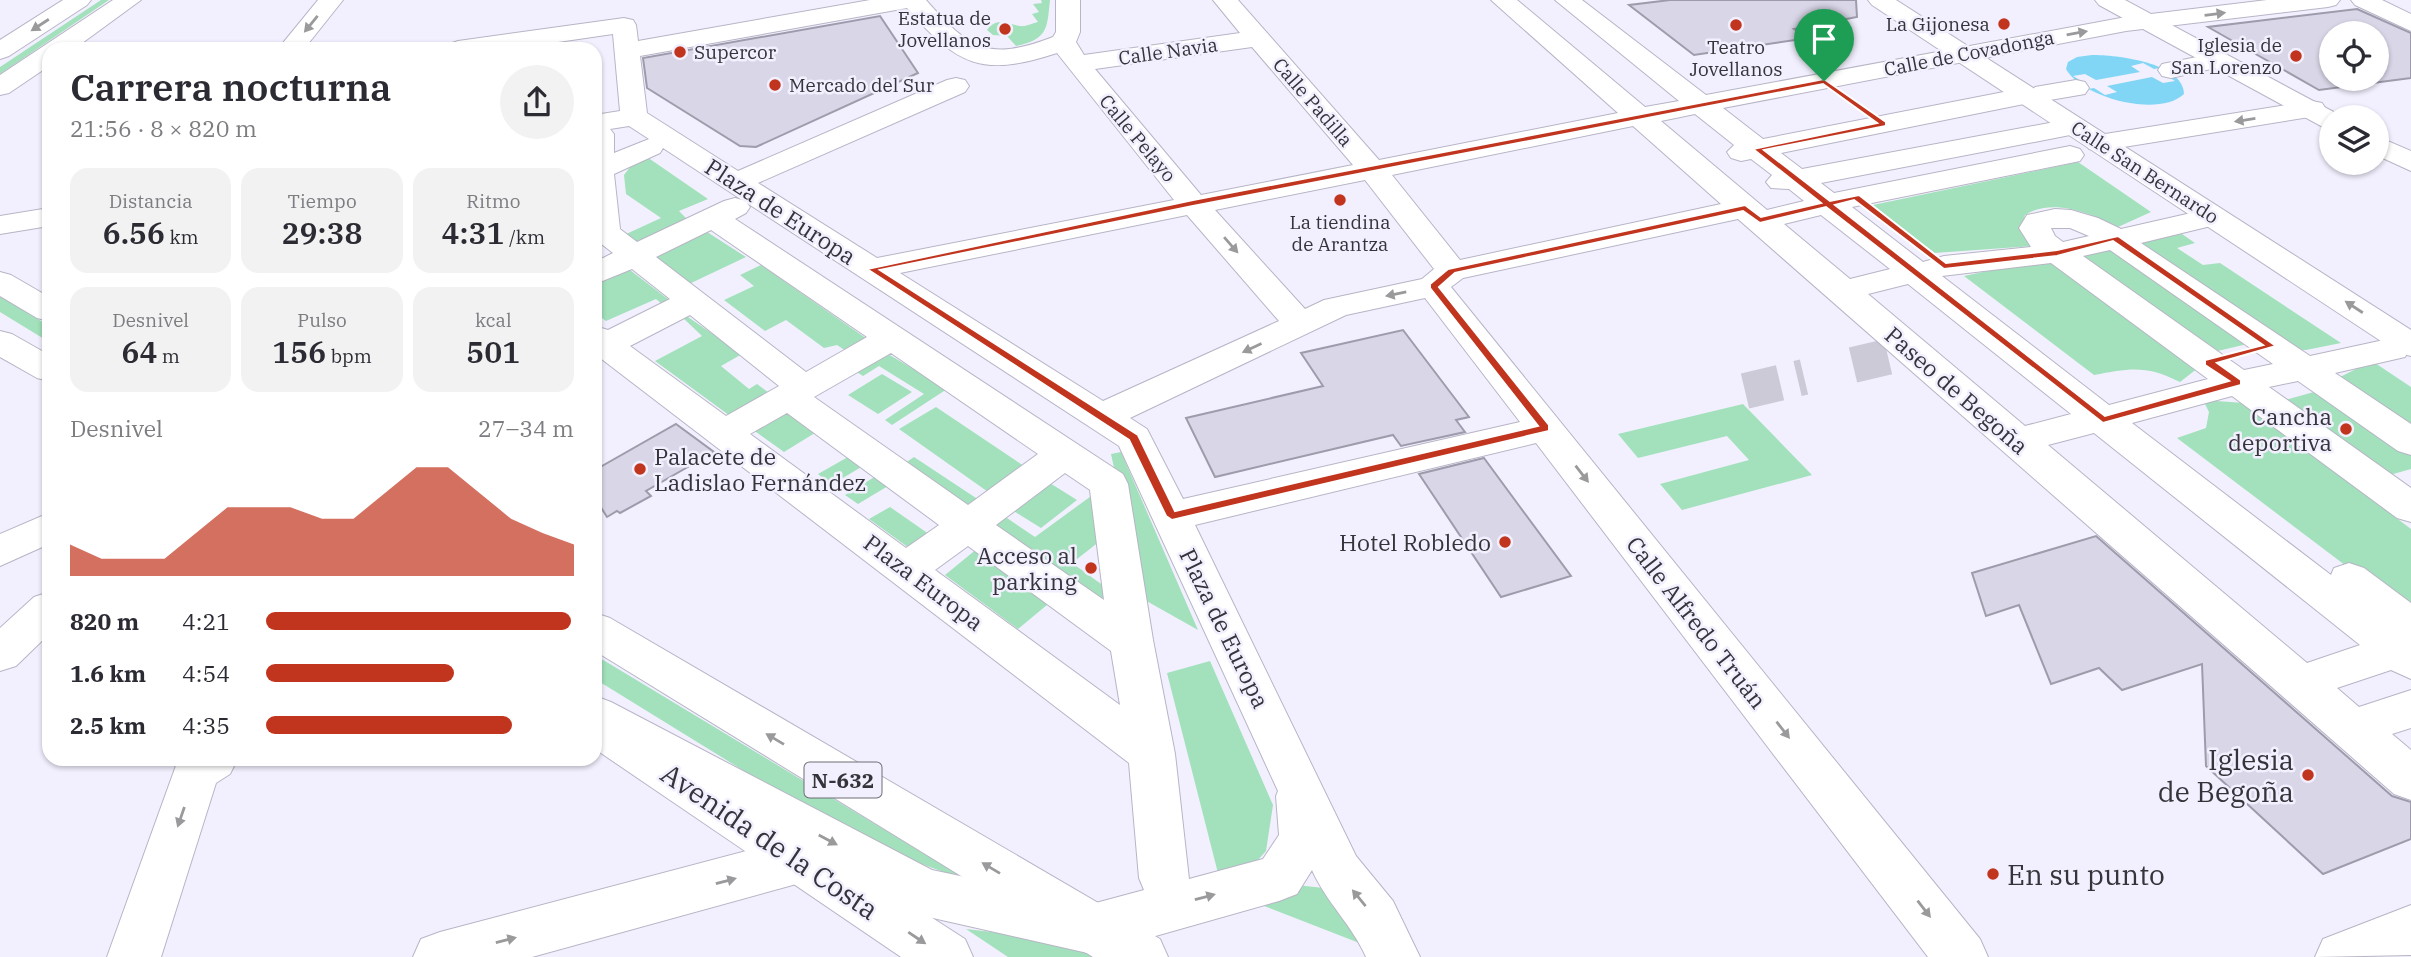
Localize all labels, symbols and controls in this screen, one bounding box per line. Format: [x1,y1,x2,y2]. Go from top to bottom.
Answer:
place label: Estatua de Jovellanos [898,6,991,52]
one-way arrow [2204,8,2226,19]
pin [1794,9,1854,81]
place label: La Gijonesa [1886,12,1990,36]
one-way arrow [303,15,318,33]
marker: La Gijonesa [1996,16,2012,32]
marker: Teatro Jovellanos [1728,17,1744,33]
one-way arrow [30,19,49,32]
icon: arrive [1805,20,1843,58]
marker: Estatua de Jovellanos [997,21,1013,37]
map controls [2319,21,2389,175]
button: locate [2319,21,2389,91]
street label: Calle de Covadonga [1882,25,2056,81]
one-way arrow [2066,27,2088,38]
street label: Calle Navia [1117,32,1219,70]
place label: Iglesia de San Lorenzo [2171,33,2282,79]
place label: Teatro Jovellanos [1689,35,1783,81]
place label: Supercor [694,40,777,64]
marker: Supercor [672,44,688,60]
marker: Iglesia de San Lorenzo [2288,48,2304,64]
street label: Calle Padilla [1268,53,1358,151]
text: Carrera nocturna [70,62,391,111]
button: share [500,65,574,139]
place label: Mercado del Sur [789,73,935,97]
marker: Mercado del Sur [767,77,783,93]
street label: Calle Pelayo [1094,89,1182,187]
button: layers [2319,105,2389,175]
text: 21:56 · 8 × 820 m [70,113,257,143]
street label: Calle San Bernardo [2067,115,2223,229]
one-way arrow [2234,115,2256,126]
street label: Plaza de Europa [700,151,862,271]
text: Distancia [109,189,193,213]
text: Tiempo [287,189,357,213]
text: Ritmo [466,189,520,213]
marker: La tiendina de Arantza [1332,192,1348,208]
place label: La tiendina de Arantza [1289,210,1391,256]
text: 6.56 [103,213,165,252]
text: 29:38 [282,213,362,252]
text: 4:31 [442,213,505,252]
text: km [165,225,199,249]
text: /km [505,225,545,249]
one-way arrow [1223,237,1239,254]
one-way arrow [1385,289,1407,300]
one-way arrow [2344,301,2364,314]
text: Desnivel [112,308,189,332]
text: Pulso [297,308,347,332]
text: kcal [475,308,512,332]
street label: Paseo de Begoña [1879,319,2035,461]
text: 64 [121,332,157,371]
text: 156 [272,332,326,371]
text: 501 [466,332,520,371]
one-way arrow [1242,342,1262,354]
text: m [157,344,180,368]
text: bpm [326,344,372,368]
place label: Cancha deportiva [2228,401,2332,457]
text: Desnivel [70,413,163,443]
text: 27–34 m [478,413,574,443]
marker: Cancha deportiva [2338,421,2354,437]
place label: Palacete de Ladislao Fernández [654,441,866,497]
marker: Palacete de Ladislao Fernández [632,461,648,477]
one-way arrow [1574,465,1589,483]
street label: Plaza Europa [858,527,990,637]
place label: Hotel Robledo [1339,527,1491,557]
street label: Calle Alfredo Truán [1620,530,1774,714]
marker: Hotel Robledo [1497,534,1513,550]
place label: Acceso al parking [977,540,1077,596]
street label: Plaza de Europa [1173,543,1277,713]
marker: Acceso al parking [1083,560,1099,576]
text: 820 m [70,606,139,636]
text: 4:21 [182,606,230,636]
text: 1.6 km [70,658,146,688]
text: 4:54 [182,658,230,688]
text: 2.5 km [70,710,146,740]
text: 4:35 [182,710,230,740]
one-way arrow [1776,721,1791,739]
one-way arrow [766,732,785,745]
place label: Iglesia de Begoña [2158,741,2294,810]
street label: Avenida de la Costa [654,754,886,928]
road number: N-632 [804,762,882,798]
marker: Iglesia de Begoña [2300,767,2316,783]
one-way arrow [175,806,186,827]
one-way arrow [818,834,838,846]
place label: En su punto [2007,856,2165,893]
one-way arrow [982,862,1001,875]
marker: En su punto [1985,866,2001,882]
one-way arrow [716,875,737,885]
one-way arrow [1352,890,1367,908]
one-way arrow [1195,892,1216,902]
one-way arrow [1916,900,1931,918]
one-way arrow [908,931,926,945]
one-way arrow [495,934,517,945]

